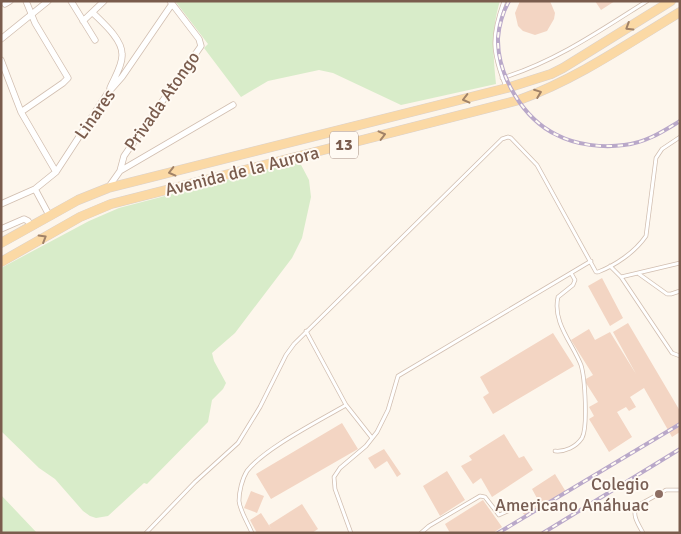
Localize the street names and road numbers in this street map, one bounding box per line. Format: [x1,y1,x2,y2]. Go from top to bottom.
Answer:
street label: Privada Atongo [120,47,204,155]
street label: Linares [70,85,120,143]
road number: 13 [330,132,358,158]
street label: Avenida de la Aurora [163,141,321,201]

